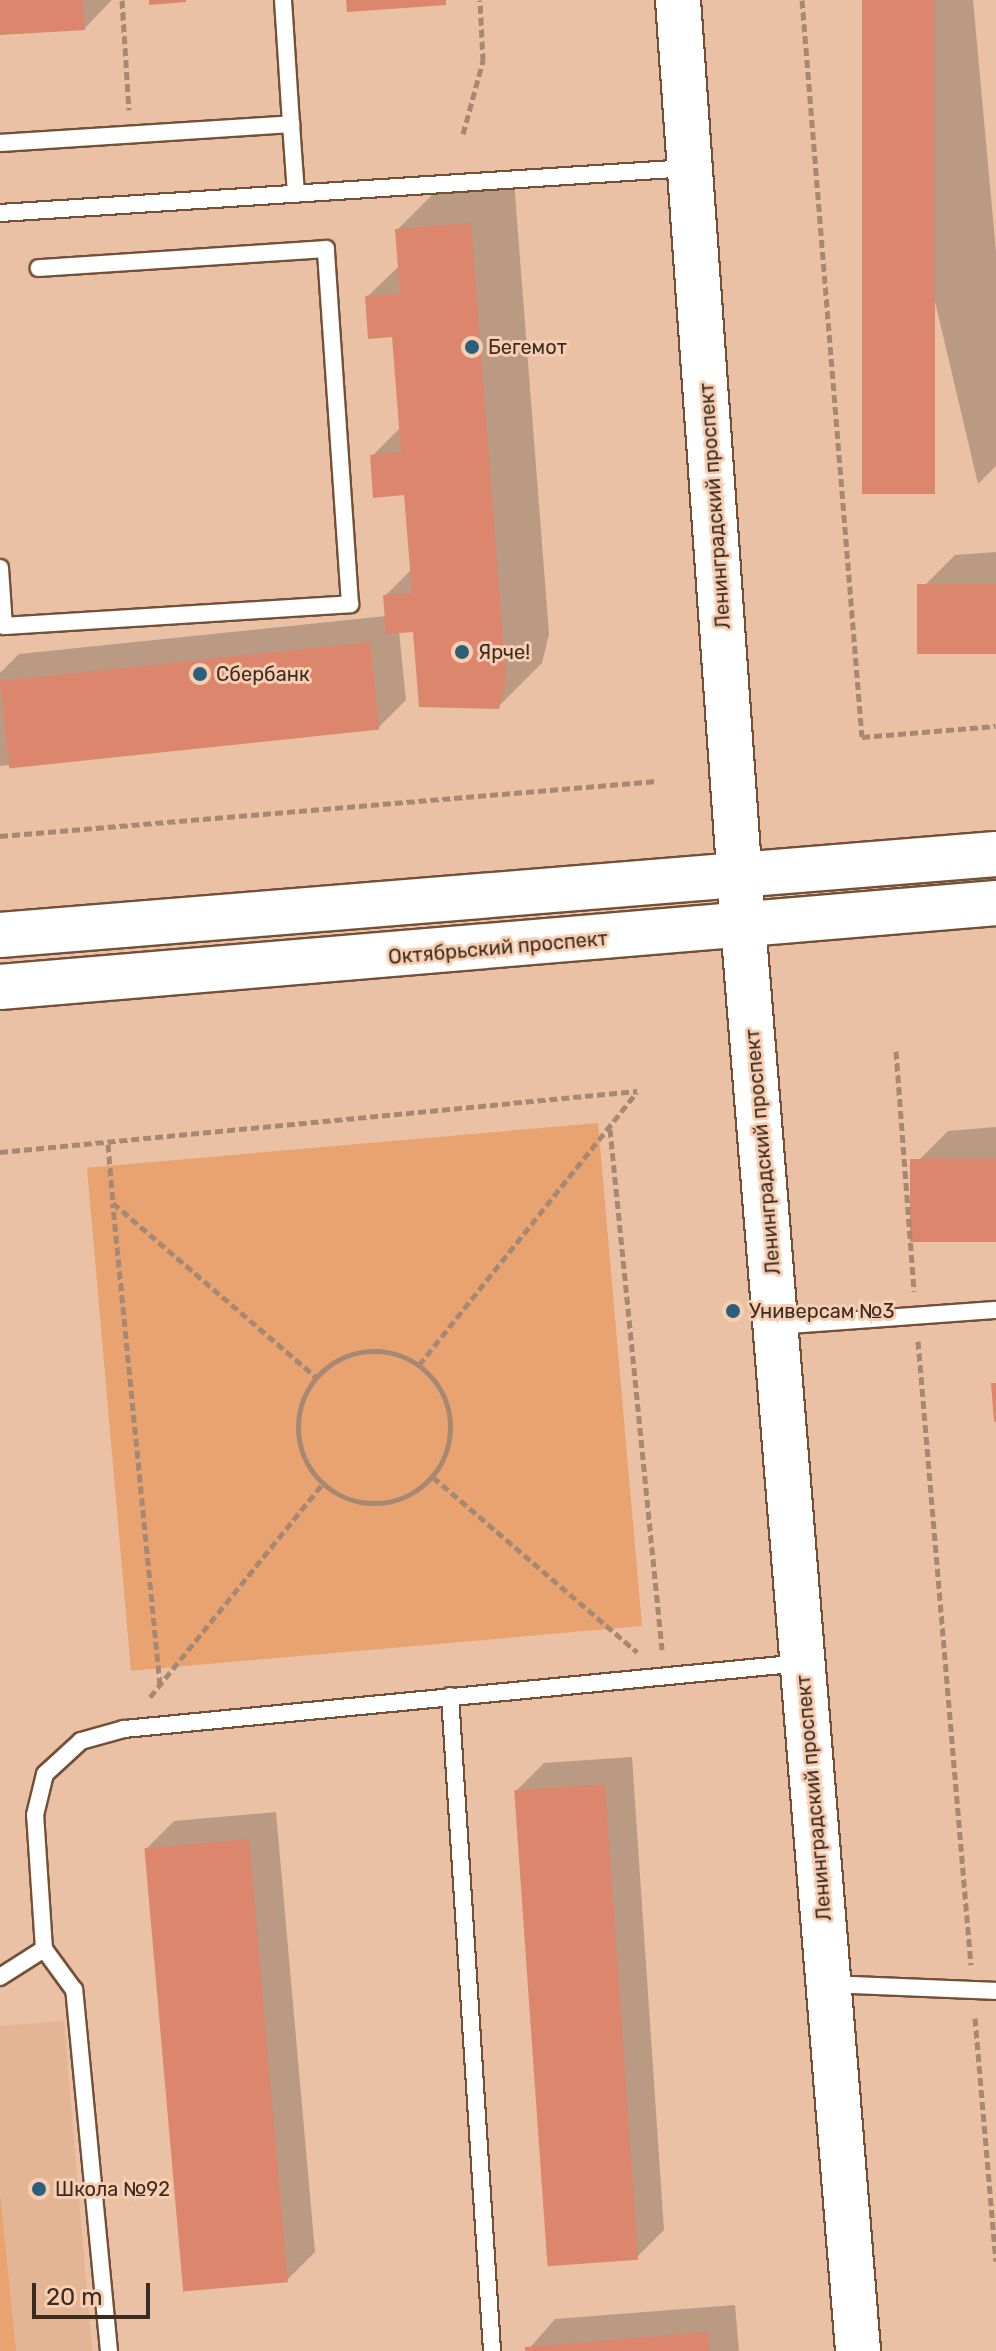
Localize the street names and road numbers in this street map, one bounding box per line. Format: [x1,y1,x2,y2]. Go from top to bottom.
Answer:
street label: Ленинградский проспект [694,382,736,630]
street label: Октябрьский проспект [387,926,609,970]
street label: Ленинградский проспект [740,1028,786,1276]
street label: Ленинградский проспект [791,1674,837,1922]

